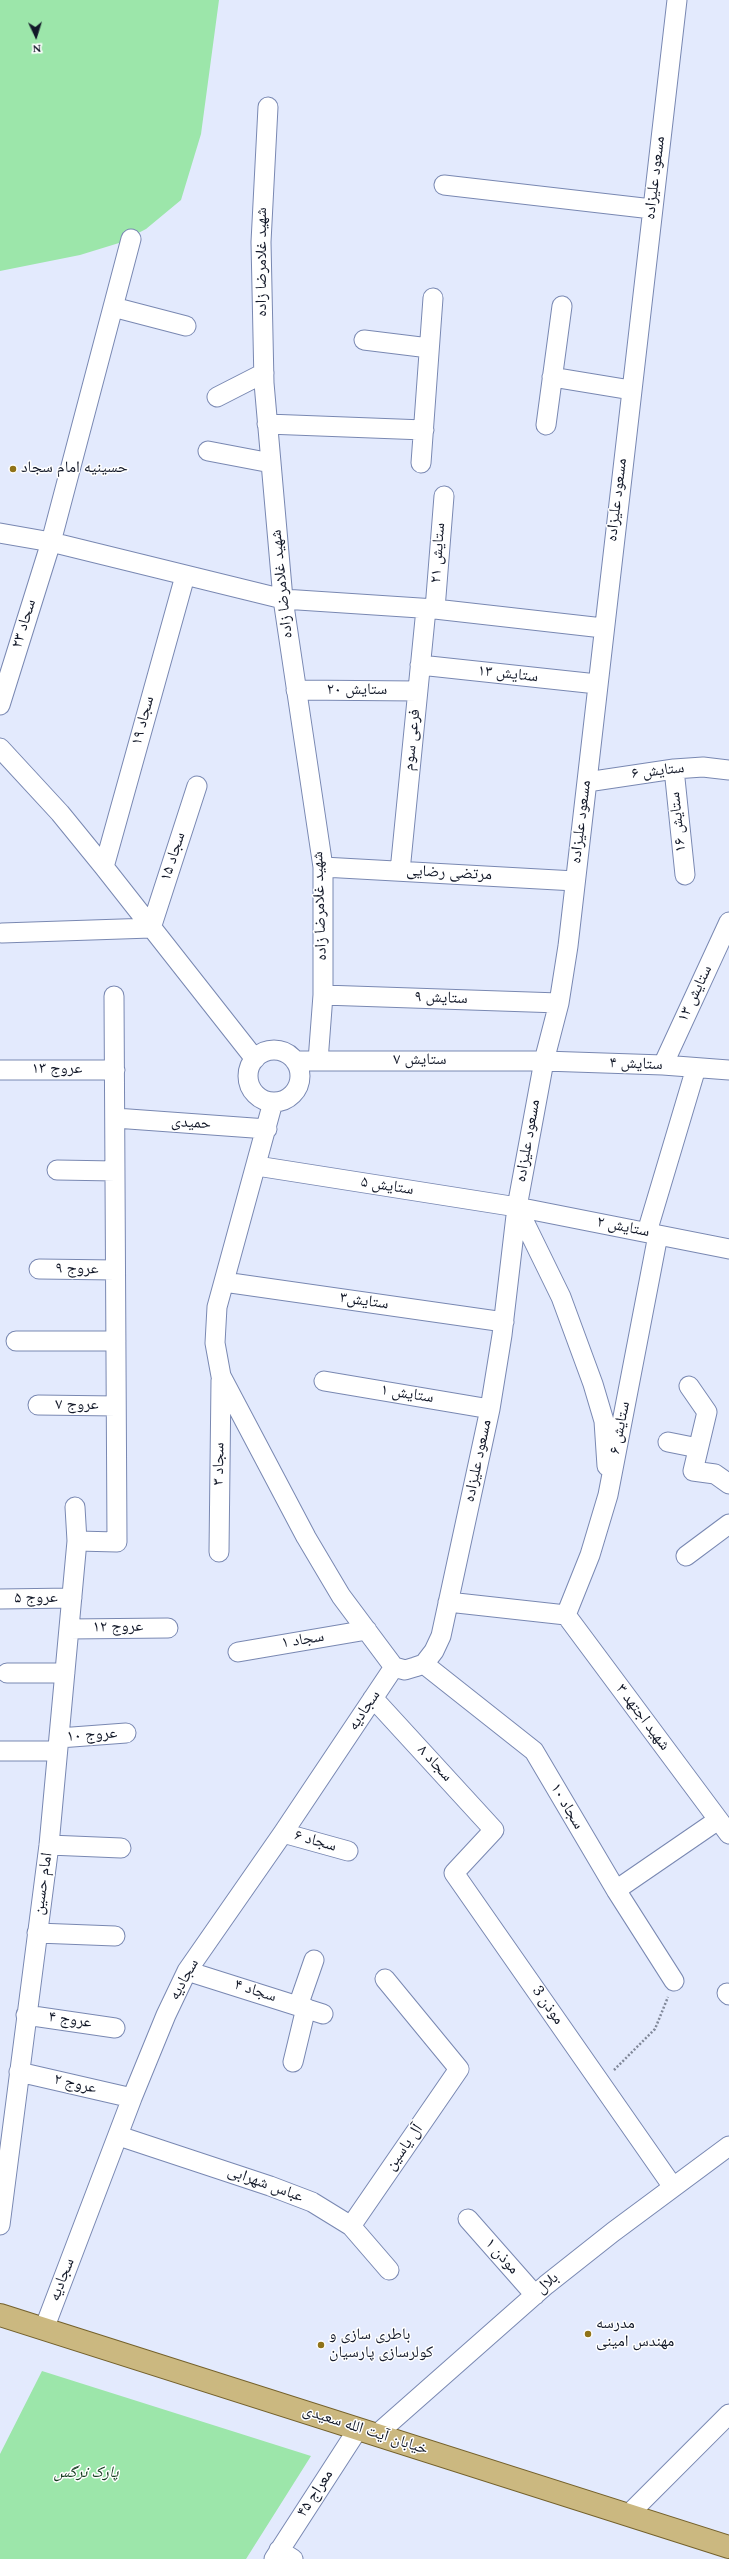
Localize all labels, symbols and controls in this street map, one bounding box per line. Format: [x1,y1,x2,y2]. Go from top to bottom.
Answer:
north arrow [16,16,56,56]
text: N [32,40,42,57]
street label: مسعود علیزاده [641,135,671,221]
street label: شهید غلامرضا زاده [253,207,273,317]
street label: مسعود علیزاده [603,457,633,543]
place label: حسینیه امام سجاد [21,459,128,479]
marker: حسینیه امام سجاد [8,464,18,474]
street label: ستایش ۲۱ [427,522,451,584]
street label: شهید غلامرضا زاده [268,529,298,639]
street label: سحاد ۲۳ [8,597,42,651]
street label: ستایش ۱۳ [477,662,539,688]
street label: ستایش ۲۰ [327,681,387,701]
street label: سجاد ۱۹ [128,694,160,748]
street label: فرعی سوم [400,708,426,772]
street label: ستایش ۶ [630,759,686,785]
street label: مسعود علیزاده [567,779,597,865]
street label: ستایش ۱۶ [666,791,692,853]
street label: سجاد ۱۵ [157,830,191,884]
street label: شهید غلامرضا زاده [309,851,333,961]
street label: مرتضی رضایی [406,862,492,886]
street label: ستایش ۱۳ [675,963,717,1025]
street label: ستایش ۹ [414,988,468,1010]
street label: ستایش ۷ [393,1051,447,1071]
street label: ستایش ۴ [609,1054,663,1076]
street label: عروج ۱۳ [32,1060,82,1080]
street label: مسعود علیزاده [512,1098,546,1184]
street label: حمیدی [170,1113,212,1135]
street label: ستایش ۵ [359,1173,415,1201]
street label: ستایش ۲ [595,1213,651,1243]
street label: عروج ۹ [55,1260,99,1280]
street label: ستایش۳ [338,1289,390,1315]
street label: ستایش ۱ [379,1381,435,1409]
street label: عروج ۷ [55,1396,99,1416]
street label: ستایش ۶ [606,1400,636,1456]
street label: مسعود علیزاده [461,1418,497,1504]
street label: سجاد ۳ [210,1442,230,1486]
street label: عروج ۵ [14,1589,58,1609]
street label: عروج ۱۲ [93,1618,143,1638]
street label: سجاد ۱ [280,1628,326,1654]
street label: شهید اجتهد ۳ [611,1681,673,1755]
street label: سجادیه [345,1687,385,1735]
street label: عروج ۱۰ [66,1725,118,1747]
street label: سجاد ۸ [412,1742,456,1786]
street label: سجاد ۱۰ [545,1781,587,1833]
street label: سجاد ۶ [292,1827,338,1857]
street label: امام حسین [30,1852,58,1916]
street label: سجادیه [166,1956,204,2004]
street label: سجاد ۴ [232,1976,278,2008]
street label: موذن 3 [527,1983,567,2029]
street label: عروج ۴ [47,2008,93,2034]
street label: عروج ۲ [52,2071,98,2099]
street label: آل یاسین [382,2121,428,2175]
street label: عباس شهرابی [224,2162,306,2208]
street label: موذن ۱ [480,2235,522,2279]
street label: سجادیه [46,2256,80,2304]
street label: بلال [533,2269,563,2299]
place label: مدرسه مهندس امینی [596,2315,674,2353]
place label: باطری سازی و کولرسازی پارسیان [329,2326,433,2364]
marker: مدرسه مهندس امینی [583,2329,593,2339]
marker: باطری سازی و کولرسازی پارسیان [316,2340,326,2350]
street label: خیابان آیت الله سعیدی [300,2402,430,2460]
park label: پارک نرگس [54,2464,118,2484]
street label: معراج ۴۵ [294,2467,338,2521]

